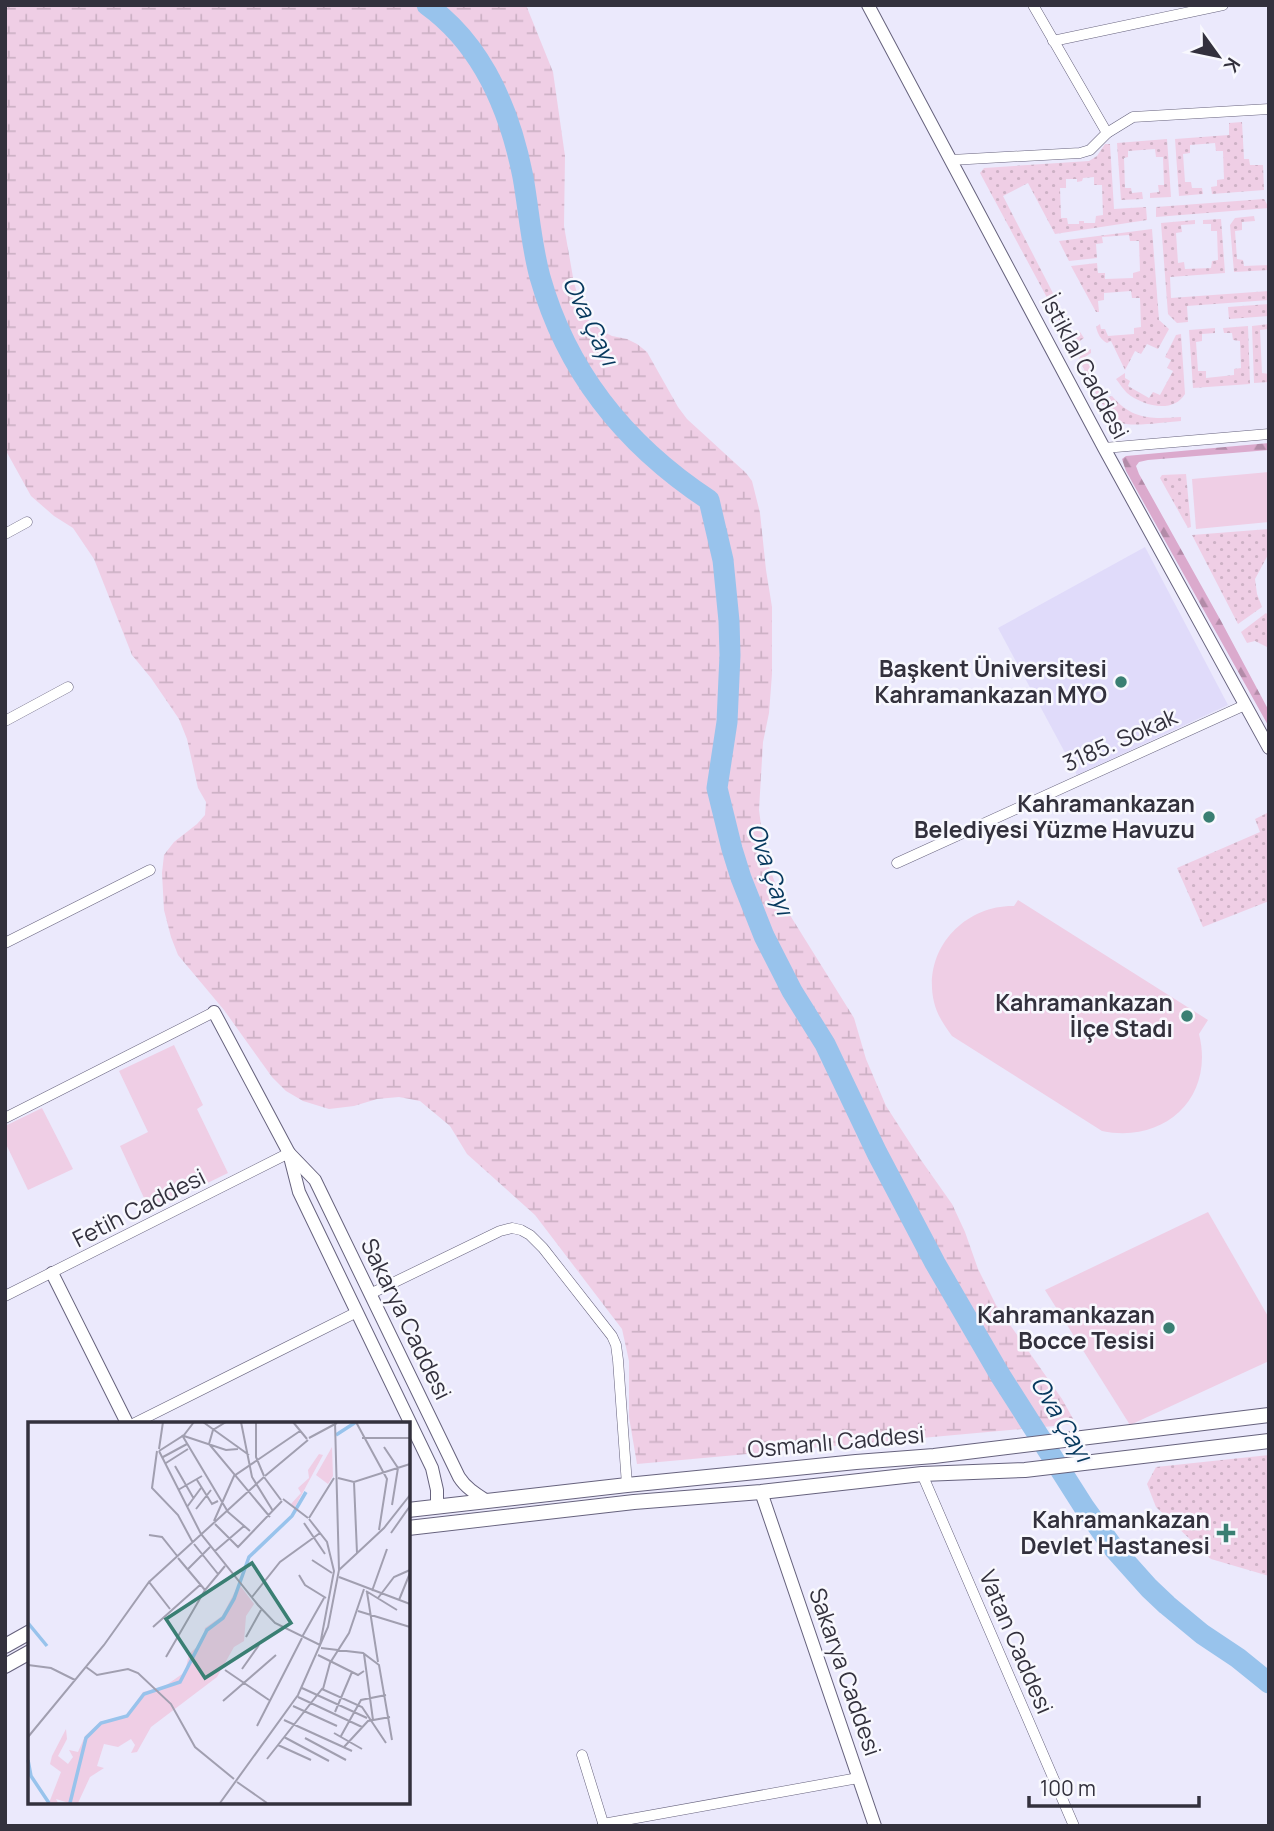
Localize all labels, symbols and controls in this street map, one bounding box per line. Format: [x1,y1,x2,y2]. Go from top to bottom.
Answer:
north arrow [1183,21,1253,91]
text: K [1218,53,1247,78]
water label: Ova Çayı [556,270,628,372]
street label: İstiklal Caddesi [1034,289,1137,444]
place label: Başkent Üniversitesi Kahramankazan MYO [875,652,1107,710]
marker: Başkent Üniversitesi Kahramankazan MYO [1113,674,1129,690]
street label: 3185. Sokak [1057,699,1182,779]
place label: Kahramankazan Belediyesi Yüzme Havuzu [914,787,1195,845]
marker: Kahramankazan Belediyesi Yüzme Havuzu [1201,809,1217,825]
water label: Ova Çayı [740,818,803,920]
place label: Kahramankazan İlçe Stadı [995,986,1173,1044]
marker: Kahramankazan İlçe Stadı [1179,1008,1195,1024]
street label: Fetih Caddesi [67,1160,210,1254]
street label: Sakarya Caddesi [354,1233,460,1405]
place label: Kahramankazan Bocce Tesisi [977,1298,1155,1356]
marker: Kahramankazan Bocce Tesisi [1161,1320,1177,1336]
water label: Ova Çayı [1024,1369,1102,1469]
street label: Osmanlı Caddesi [746,1417,926,1465]
inset map [28,1422,410,1803]
place label: Kahramankazan Devlet Hastanesi [1020,1503,1210,1561]
marker: Kahramankazan Devlet Hastanesi [1216,1523,1236,1543]
street label: Vatan Caddesi [972,1565,1062,1718]
street label: Sakarya Caddesi [802,1583,890,1760]
scale bar [1029,1764,1199,1808]
text: 100 m [1040,1774,1096,1802]

